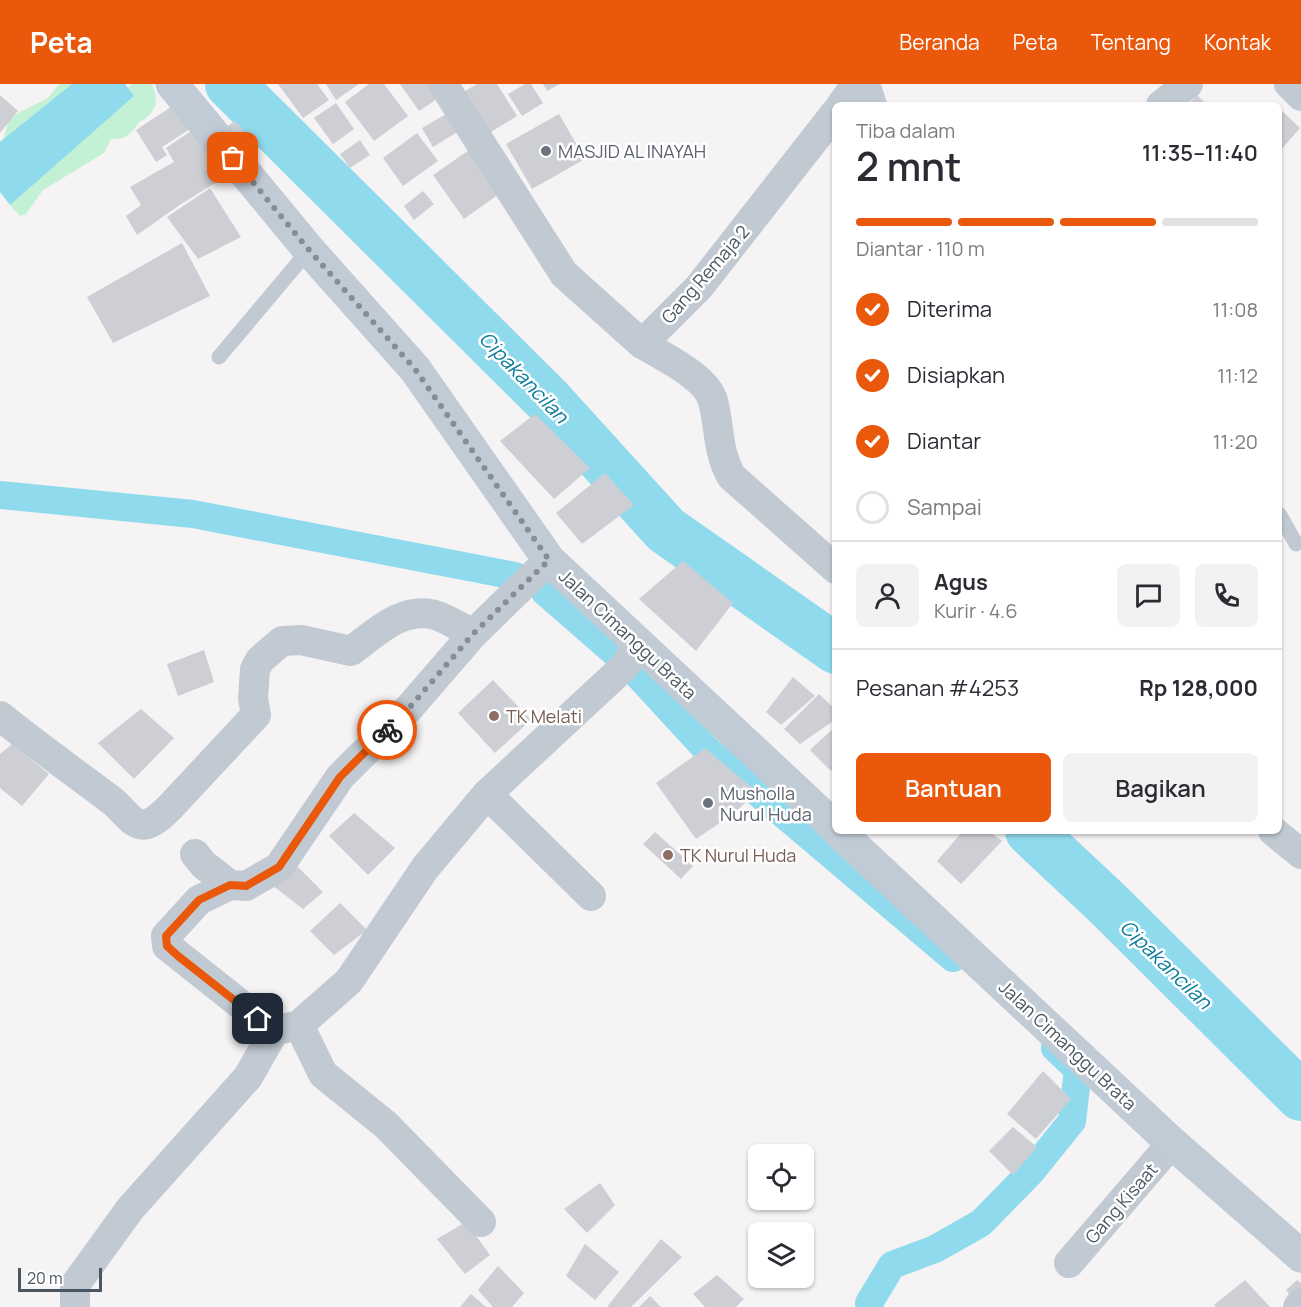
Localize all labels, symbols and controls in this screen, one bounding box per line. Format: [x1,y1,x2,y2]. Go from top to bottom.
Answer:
text: Peta [30,23,93,61]
text: Beranda [899,28,980,56]
text: Peta [1013,28,1058,56]
text: Tentang [1091,28,1171,56]
text: Kontak [1204,28,1271,56]
text: Tiba dalam [856,117,955,144]
pin [207,132,258,183]
text: 11:35–11:40 [1142,138,1258,168]
place label: MASJID AL INAYAH [558,139,706,163]
text: 2 mnt [856,139,962,193]
icon: bag [216,141,249,174]
marker: MASJID AL INAYAH [539,144,553,158]
street label: Gang Remaja 2 [656,220,754,328]
text: Diantar · 110 m [856,235,985,262]
icon: check [856,293,889,326]
text: Diterima [907,294,992,324]
text: 11:08 [1213,296,1258,323]
water label: Cipakancilan [473,325,575,430]
icon: check [856,359,889,392]
text: Disiapkan [907,360,1005,390]
text: 11:12 [1217,362,1258,389]
icon: check [856,425,889,458]
text: Diantar [907,426,981,456]
text: 11:20 [1213,428,1258,455]
text: Sampai [907,492,982,522]
street label: Jalan Cimanggu Brata [554,564,702,704]
button: person [856,564,919,627]
button: chat [1117,564,1180,627]
button: phone [1195,564,1258,627]
text: Agus [934,567,988,597]
text: Kurir · 4.6 [934,597,1018,624]
text: Pesanan #4253 [856,673,1019,703]
text: Rp 128,000 [1139,673,1258,703]
courier [357,700,417,760]
place label: TK Melati [506,704,582,728]
marker: TK Melati [487,709,501,723]
icon: bike [371,714,404,747]
button: Bantuan [856,753,1051,822]
button: Bagikan [1063,753,1258,822]
place label: Musholla Nurul Huda [720,781,812,826]
marker: Musholla Nurul Huda [701,796,715,810]
place label: TK Nurul Huda [680,843,796,867]
marker: TK Nurul Huda [661,848,675,862]
water label: Cipakancilan [1114,913,1219,1015]
street label: Jalan Cimanggu Brata [994,975,1142,1115]
pin [232,993,283,1044]
icon: home [241,1002,274,1035]
map controls [748,1144,814,1288]
button: locate [748,1144,814,1210]
street label: Gang Kisaat [1079,1158,1163,1248]
button: layers [748,1222,814,1288]
scale bar [18,1265,102,1292]
text: 20 m [27,1267,63,1289]

